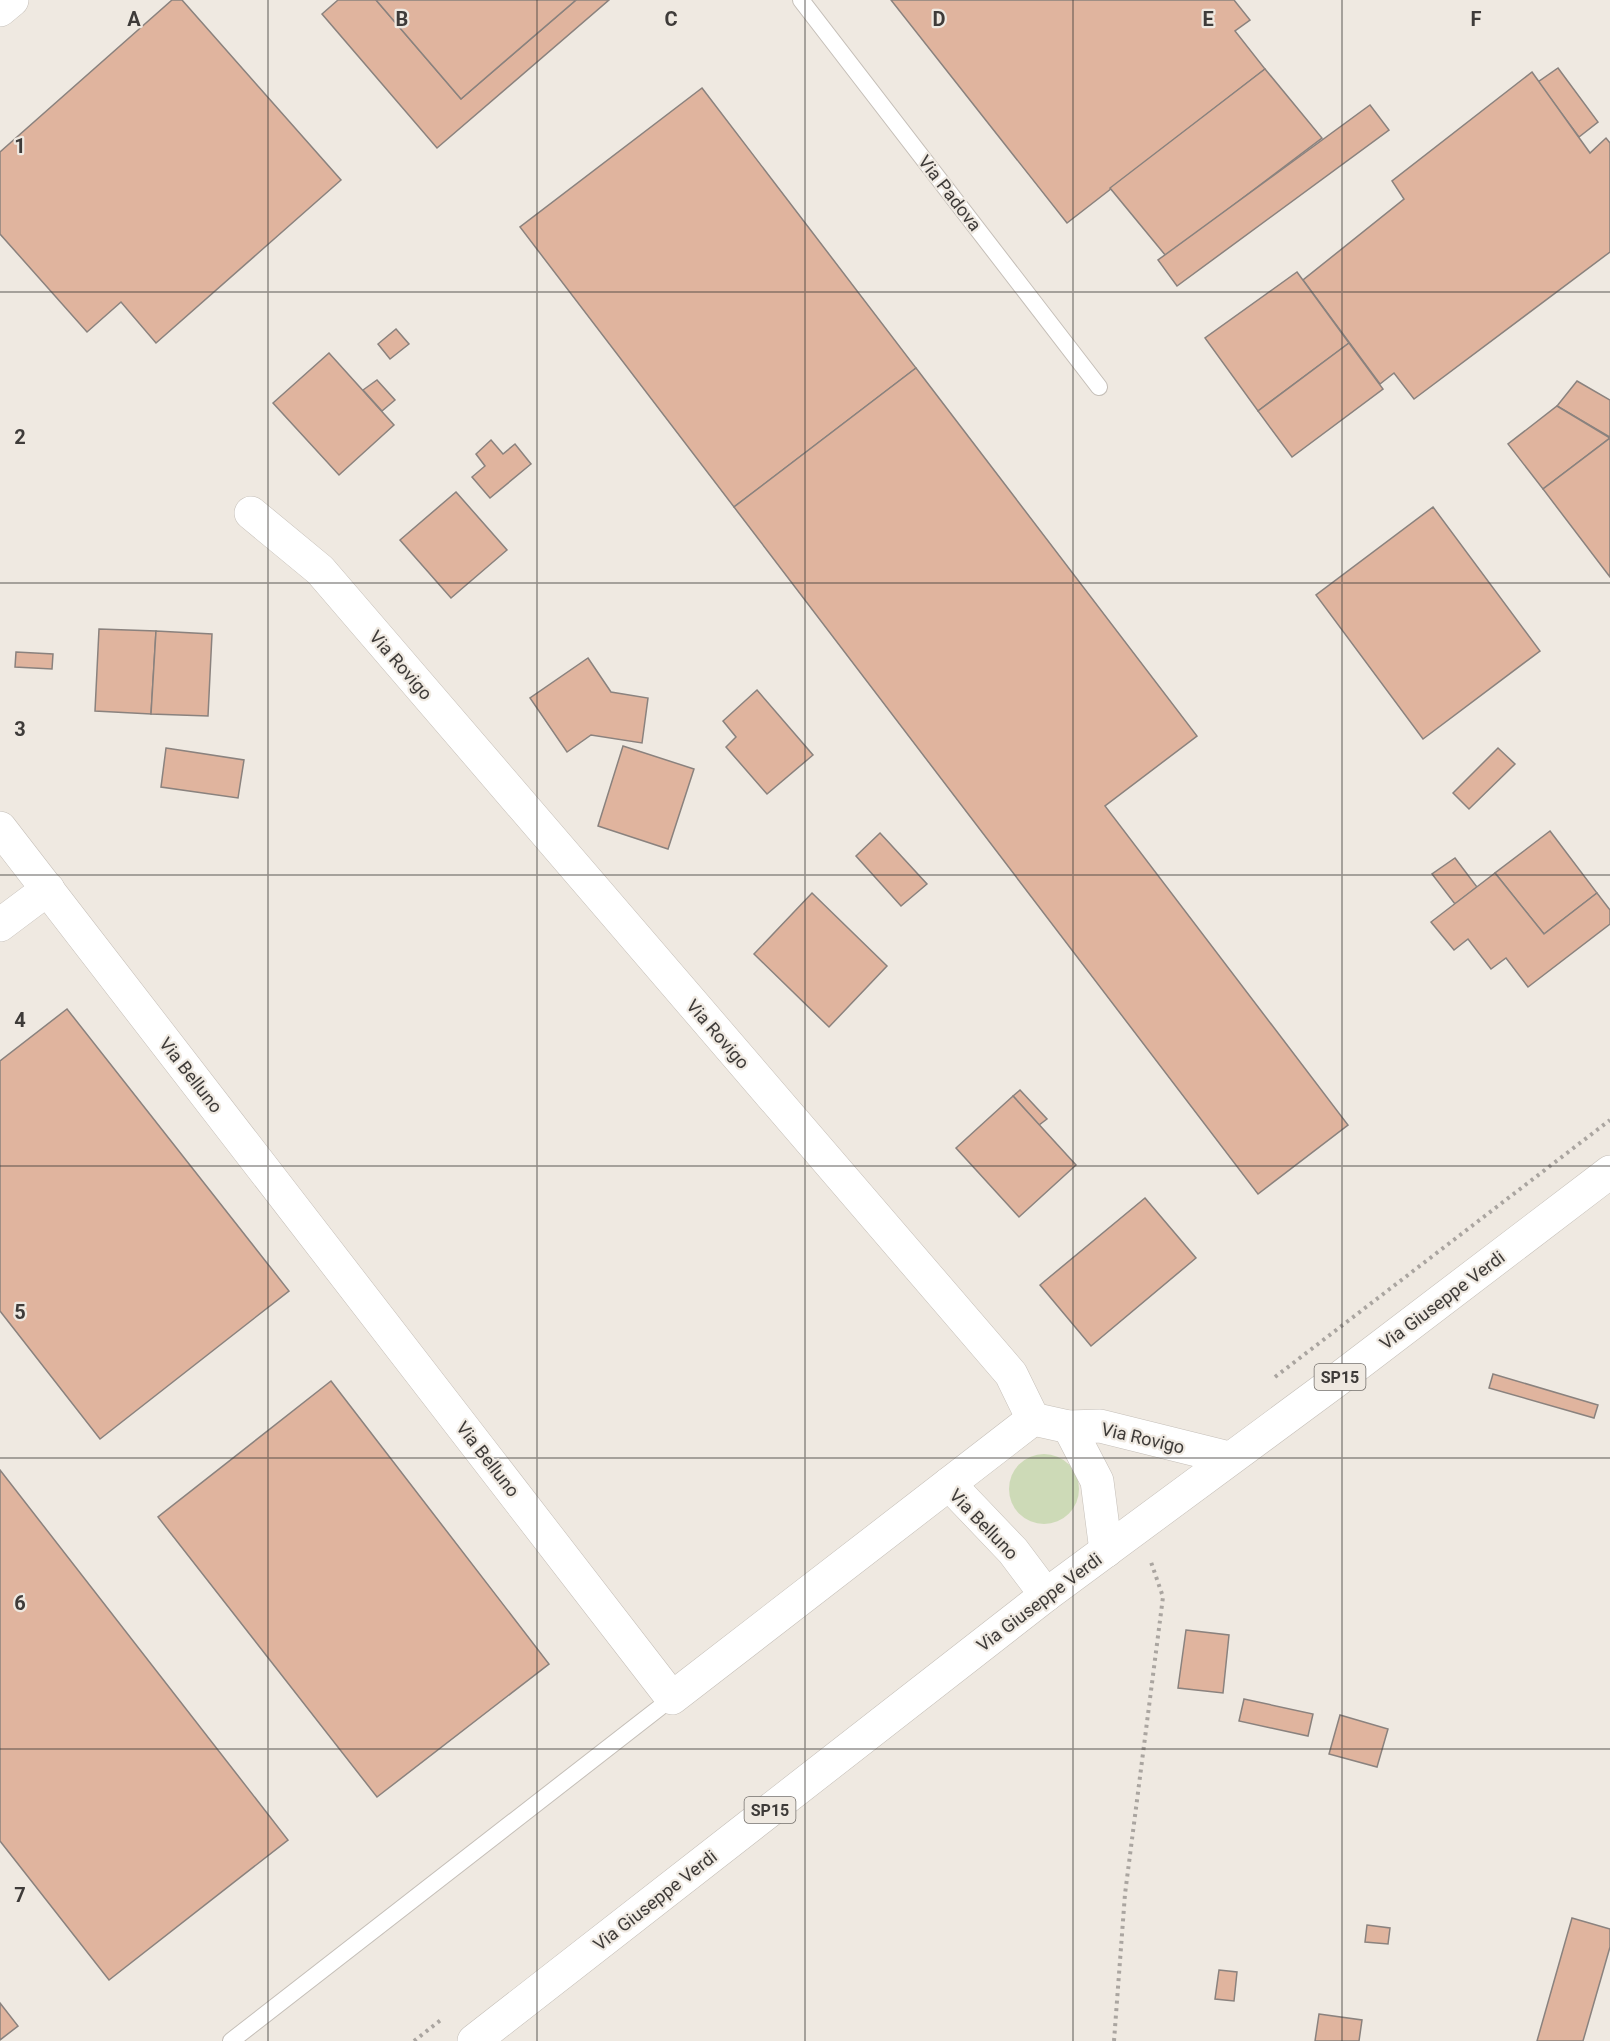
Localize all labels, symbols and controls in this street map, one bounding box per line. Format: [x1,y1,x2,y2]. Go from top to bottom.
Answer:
text: A [127,7,141,31]
text: B [396,7,408,31]
text: C [664,7,678,31]
text: D [933,7,946,31]
text: E [1202,7,1214,31]
text: F [1471,7,1482,31]
text: 1 [14,134,26,158]
street label: Via Padova [914,151,986,235]
text: 2 [14,425,26,449]
street label: Via Rovigo [365,626,437,704]
text: 3 [14,717,26,741]
street label: Via Rovigo [682,995,754,1073]
text: 4 [14,1008,26,1032]
street label: Via Belluno [155,1033,227,1117]
street label: Via Giuseppe Verdi [1375,1246,1509,1354]
text: 5 [14,1300,26,1324]
road number: SP15 [1314,1364,1366,1390]
street label: Via Belluno [452,1417,524,1501]
street label: Via Rovigo [1099,1418,1187,1458]
street label: Via Belluno [945,1484,1023,1564]
street label: Via Giuseppe Verdi [972,1548,1106,1656]
text: 6 [14,1591,26,1615]
road number: SP15 [744,1797,796,1823]
street label: Via Giuseppe Verdi [589,1845,721,1955]
text: 7 [14,1883,26,1907]

